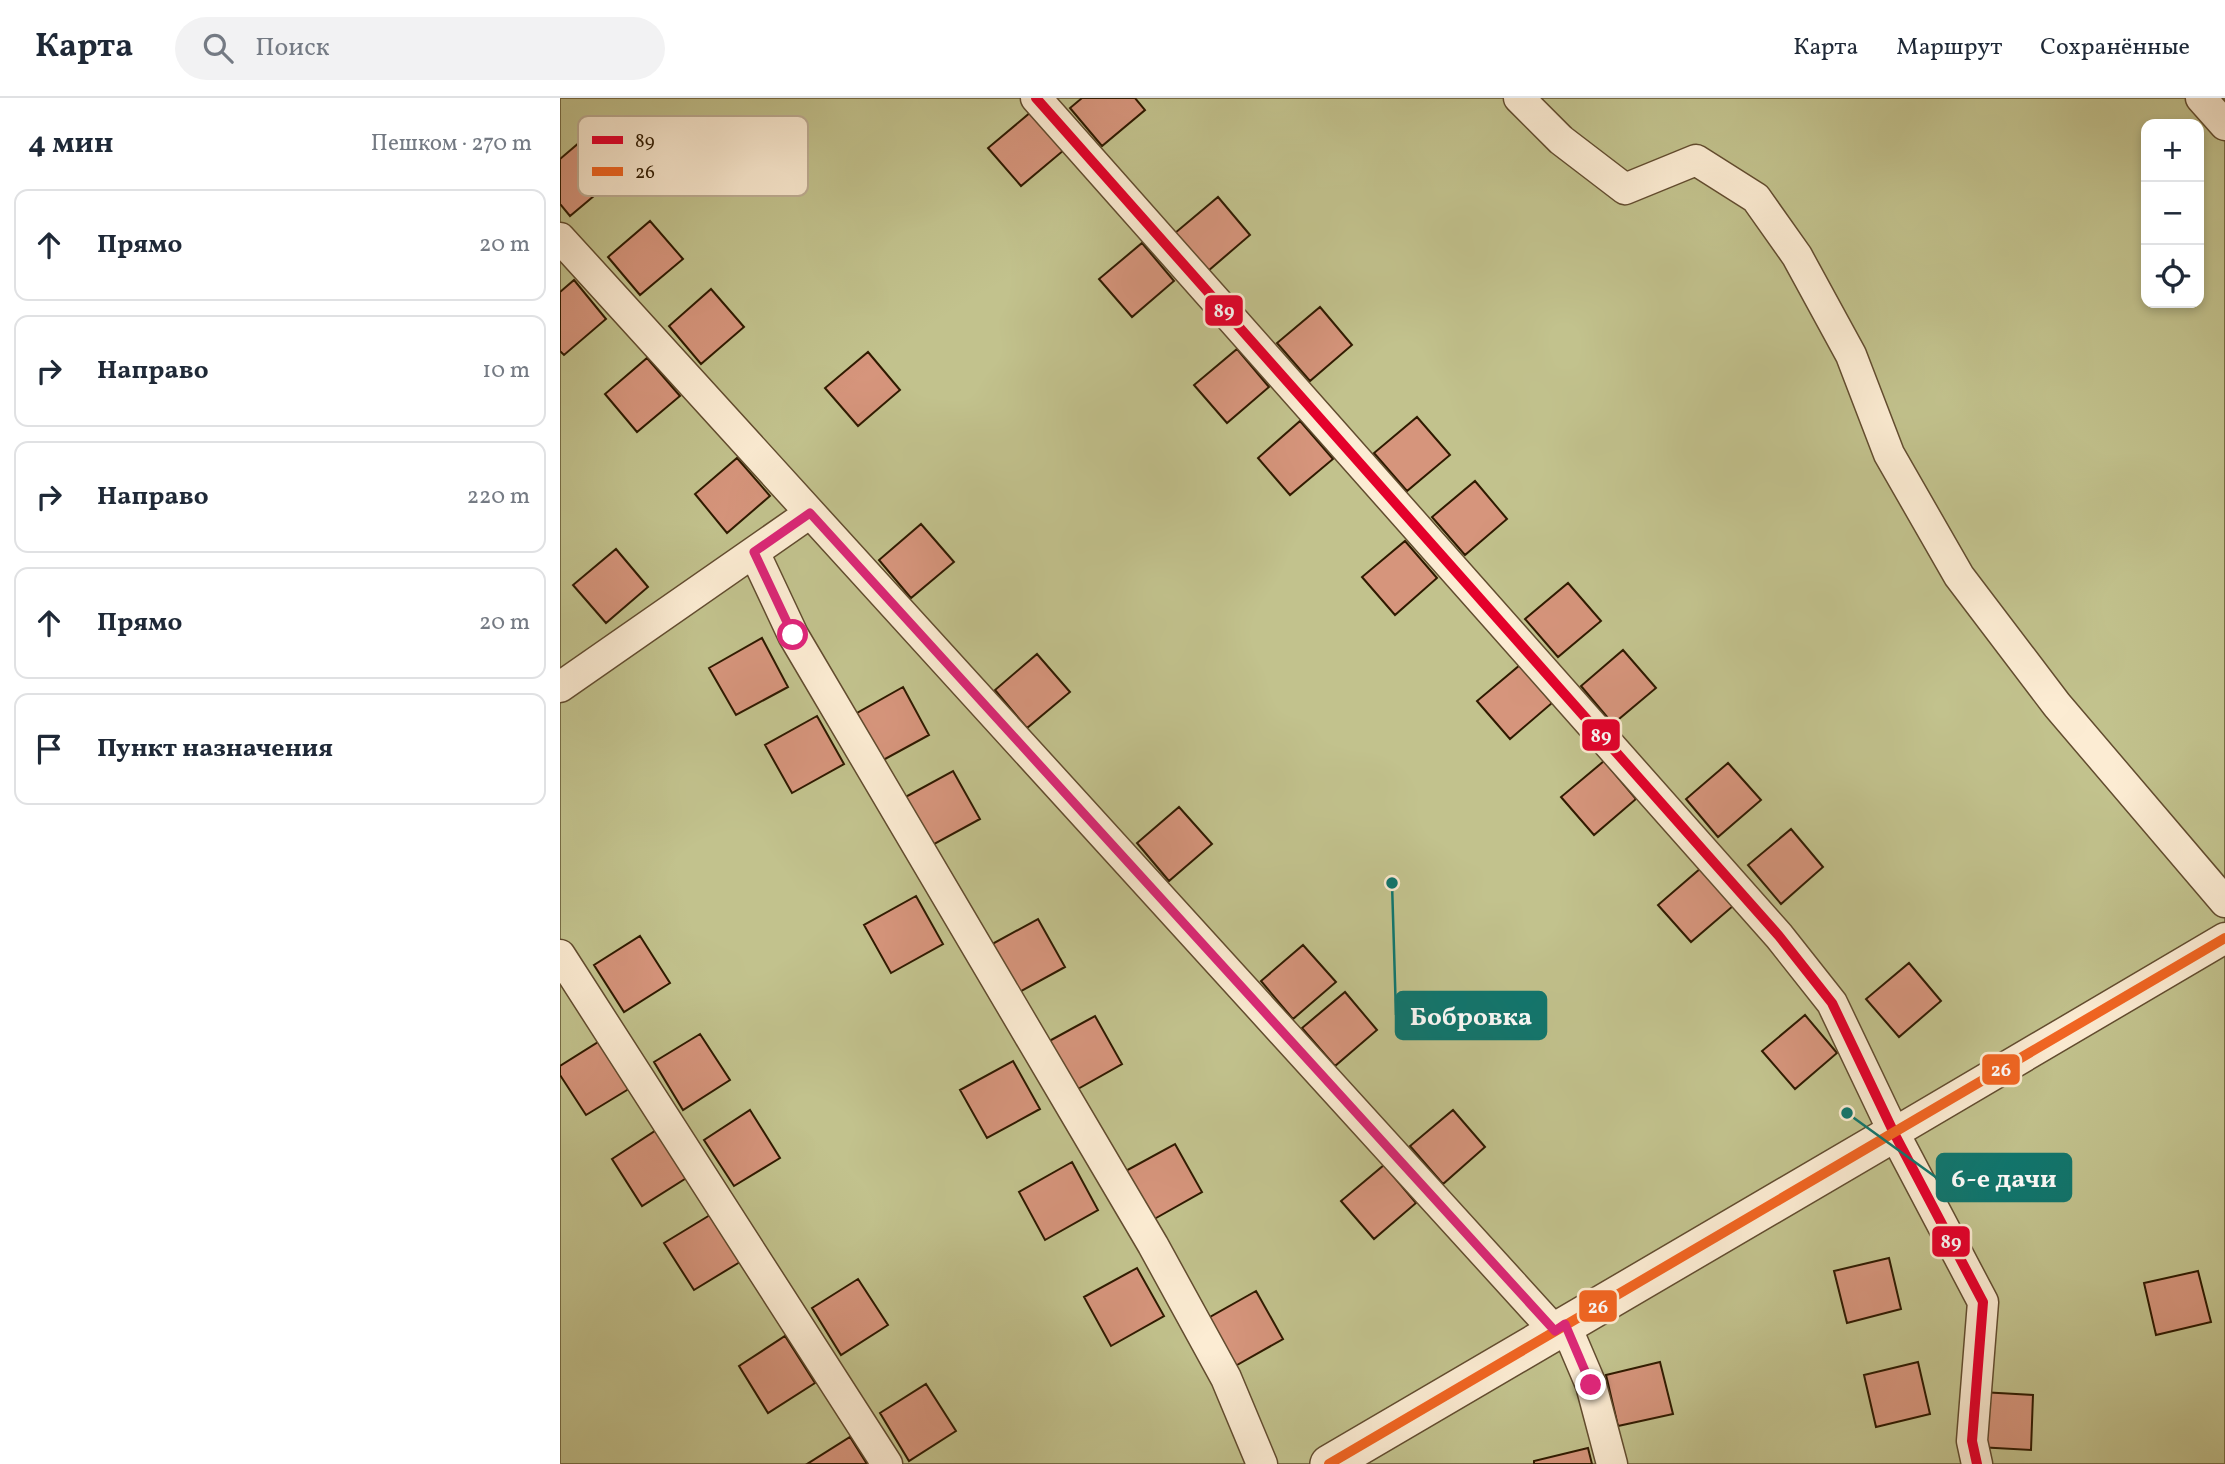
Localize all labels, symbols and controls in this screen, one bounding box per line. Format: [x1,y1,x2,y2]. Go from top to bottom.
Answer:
search box [175,17,665,80]
text: Карта [35,25,133,71]
icon: search [199,29,237,67]
text: Поиск [255,30,330,66]
text: Карта [1793,31,1858,65]
text: Маршрут [1896,31,2002,65]
text: Сохранённые [2040,31,2190,65]
legend [578,116,808,196]
map controls [2141,119,2204,308]
button: + [2141,119,2204,182]
text: 4 мин [28,123,113,165]
text: Пешком · 270 m [371,128,532,160]
text: 89 [635,129,655,155]
text: 26 [635,160,655,186]
button: − [2141,182,2204,245]
icon: ahead [30,226,68,264]
text: Прямо [97,227,182,263]
text: 20 m [479,229,530,261]
button: locate [2141,245,2204,308]
line badge: 89 [1204,294,1244,327]
text: 89 [1214,299,1234,325]
icon: right [30,352,68,390]
text: Направо [97,353,209,389]
text: 10 m [482,355,530,387]
icon: right [30,478,68,516]
text: Направо [97,479,209,515]
text: 220 m [467,481,530,513]
icon: ahead [30,604,68,642]
text: Прямо [97,605,182,641]
text: 20 m [479,607,530,639]
route start [777,619,808,650]
line badge: 89 [1581,718,1621,752]
text: 89 [1591,724,1611,750]
icon: arrive [30,730,68,768]
text: Пункт назначения [97,731,333,767]
callout: Бобровка [1396,992,1546,1039]
text: Бобровка [1410,1000,1532,1036]
line badge: 26 [1981,1053,2021,1086]
text: 26 [1991,1058,2011,1084]
callout: 6-е дачи [1937,1154,2071,1201]
text: 6-е дачи [1951,1162,2057,1198]
line badge: 89 [1931,1225,1971,1258]
text: 89 [1941,1230,1961,1256]
line badge: 26 [1578,1289,1618,1323]
text: 26 [1588,1295,1608,1321]
route end [1575,1369,1606,1400]

